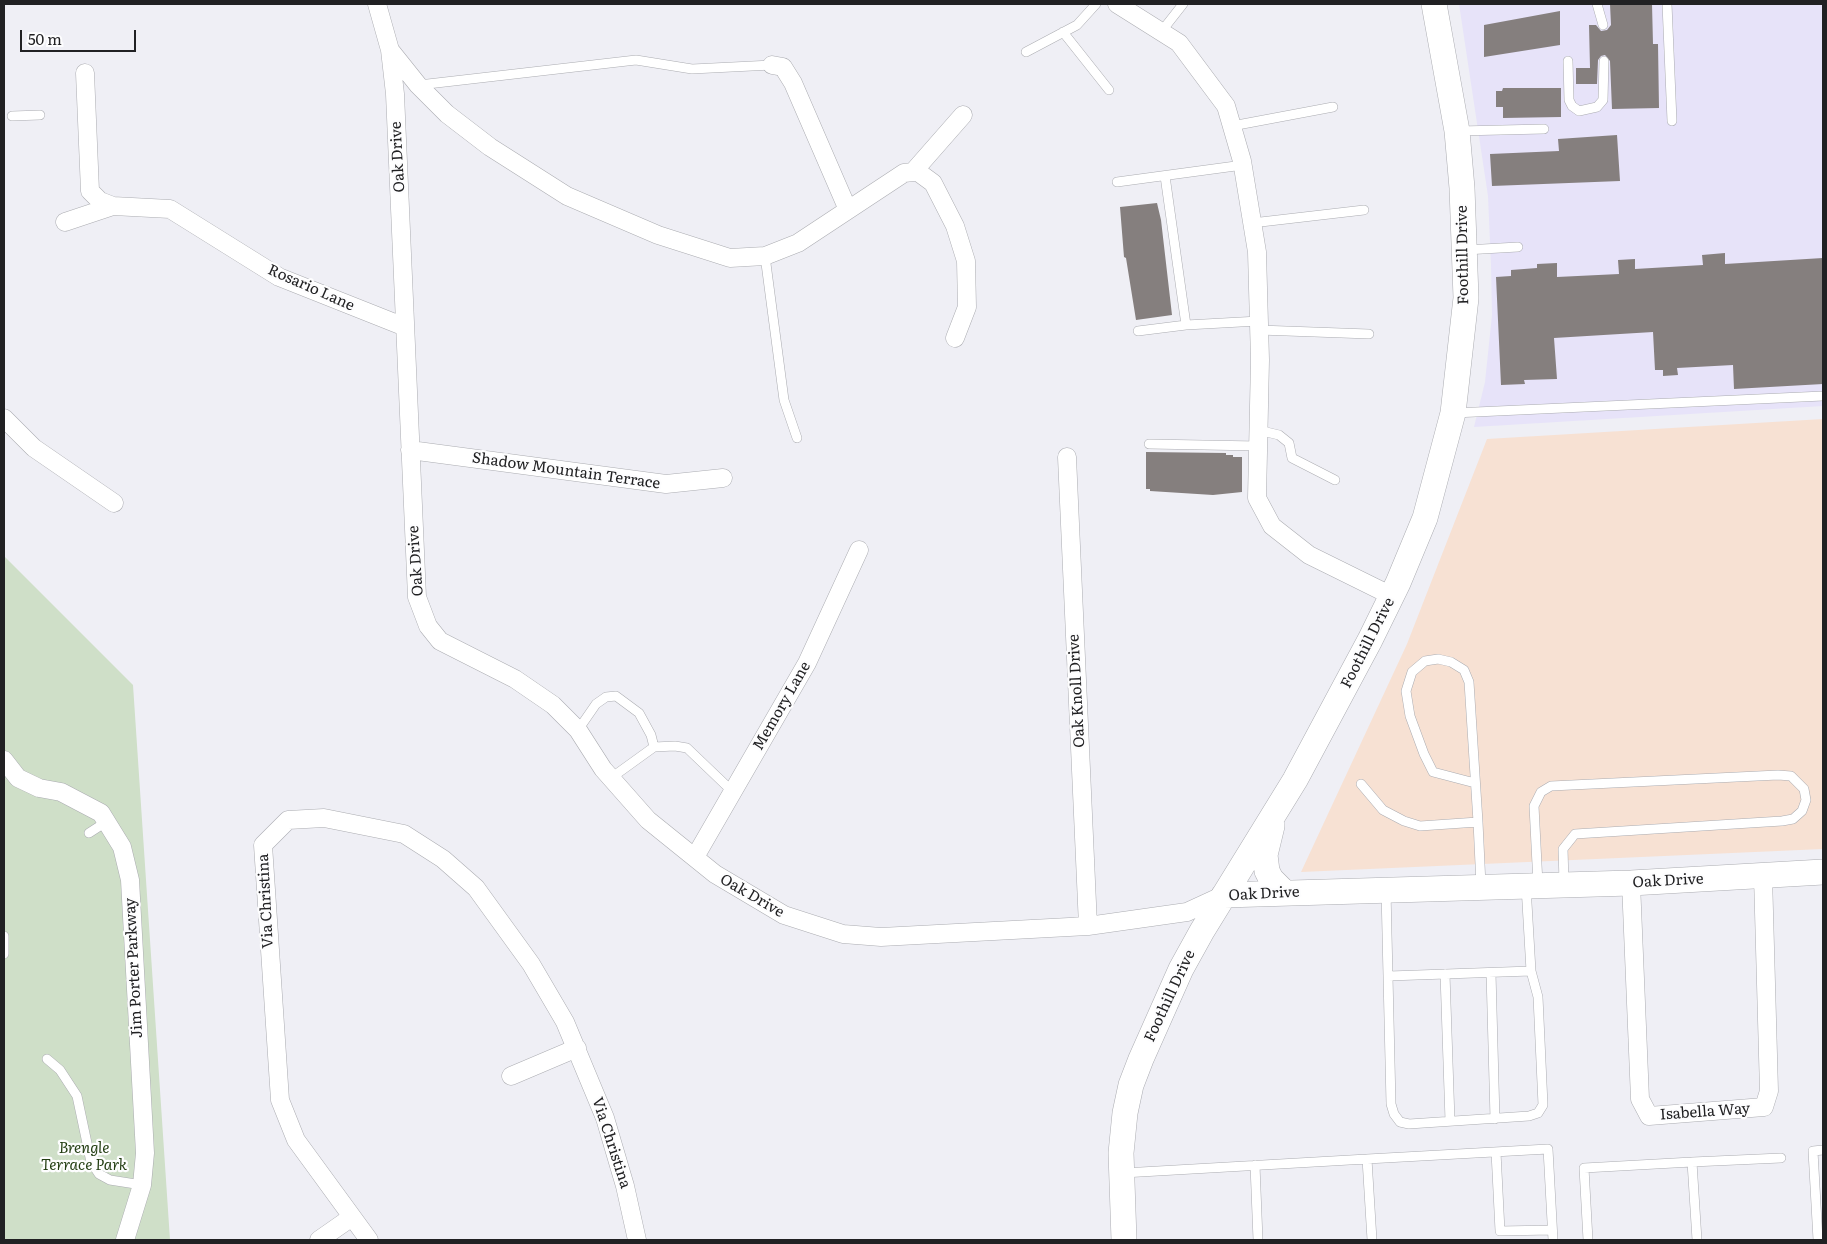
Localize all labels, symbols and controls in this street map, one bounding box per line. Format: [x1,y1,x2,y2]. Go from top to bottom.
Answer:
scale bar [22,20,139,52]
text: 50 m [28,27,62,50]
street label: Oak Drive [387,121,409,193]
street label: Foothill Drive [1453,205,1473,305]
street label: Rosario Lane [265,261,357,315]
street label: Shadow Mountain Terrace [471,449,661,493]
street label: Oak Drive [405,525,427,597]
street label: Foothill Drive [1337,595,1399,691]
street label: Oak Knoll Drive [1065,634,1089,748]
street label: Memory Lane [749,658,815,754]
street label: Via Christina [255,853,277,949]
street label: Oak Drive [717,870,787,922]
street label: Oak Drive [1632,870,1704,892]
street label: Oak Drive [1228,883,1300,905]
street label: Jim Porter Parkway [121,897,147,1039]
street label: Foothill Drive [1141,947,1199,1045]
street label: Via Christina [588,1095,634,1191]
street label: Isabella Way [1659,1100,1751,1124]
park label: Brengle Terrace Park [41,1140,127,1175]

